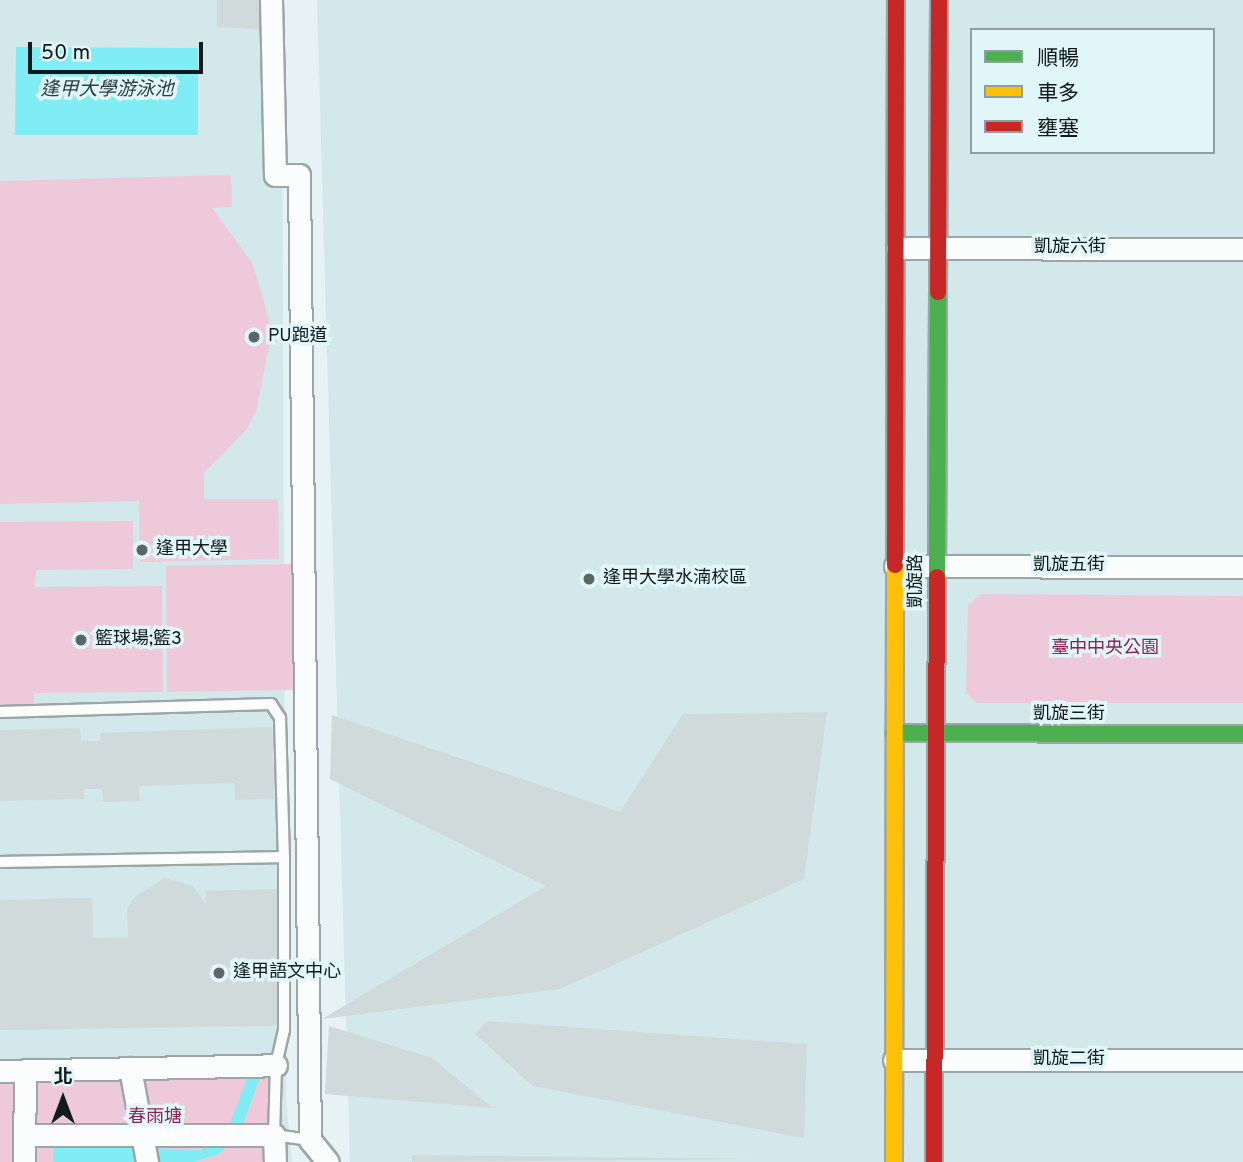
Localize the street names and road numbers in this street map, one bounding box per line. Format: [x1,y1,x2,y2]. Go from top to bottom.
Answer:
street label: 凱旋六街 [1034,237,1106,259]
street label: 凱旋路 [906,554,928,608]
street label: 凱旋五街 [1033,555,1105,577]
street label: 凱旋三街 [1033,704,1105,726]
street label: 凱旋二街 [1033,1049,1105,1071]

